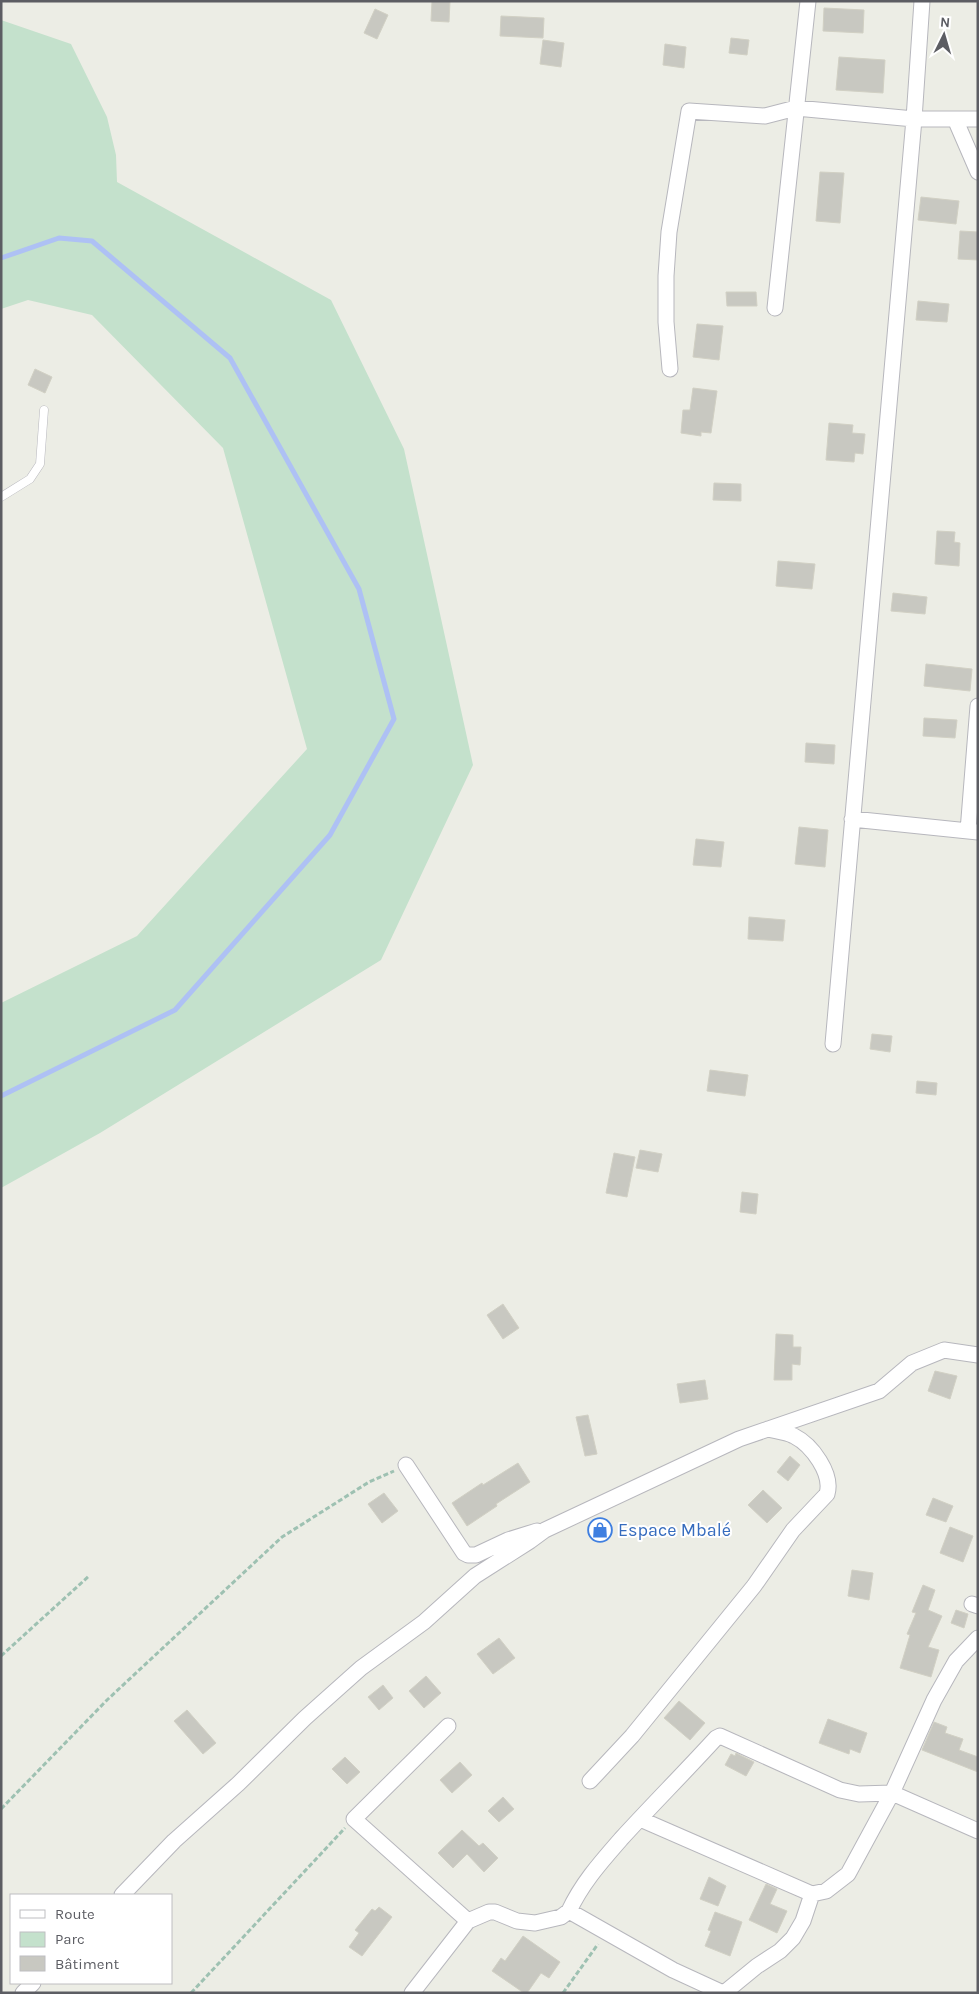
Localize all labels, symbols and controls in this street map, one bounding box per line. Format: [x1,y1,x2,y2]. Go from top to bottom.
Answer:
north arrow [919,10,969,60]
text: N [939,14,951,31]
shop icon: Espace Mbalé [587,1517,613,1543]
place label: Espace Mbalé [618,1519,731,1541]
legend [10,1894,172,1984]
text: Route [55,1905,95,1923]
text: Parc [55,1930,85,1948]
text: Bâtiment [55,1955,119,1973]

